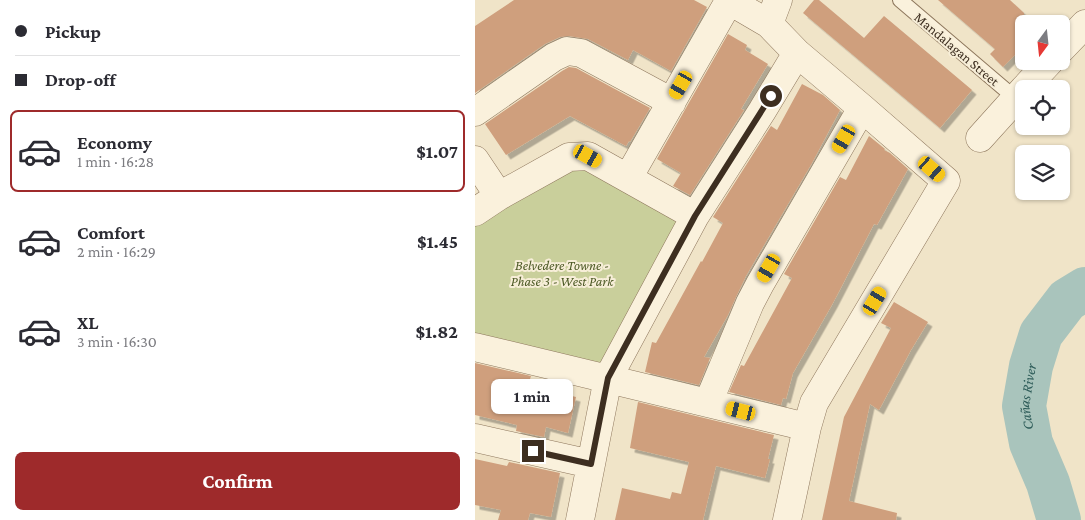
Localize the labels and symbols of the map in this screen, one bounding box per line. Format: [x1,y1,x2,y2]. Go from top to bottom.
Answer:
street label: Mandalagan Street [911,9,1003,89]
north arrow [1015,15,1070,70]
car [667,68,694,102]
route start [760,85,782,107]
car [830,122,857,156]
car [571,142,604,170]
car [915,153,948,185]
car [755,251,782,285]
park label: Belvedere Towne - Phase 3 - West Park [511,257,614,289]
car [860,284,889,318]
water label: Cañas River [1016,362,1039,431]
callout: 1 min [492,378,574,414]
car [724,400,757,422]
route end [522,440,544,462]

